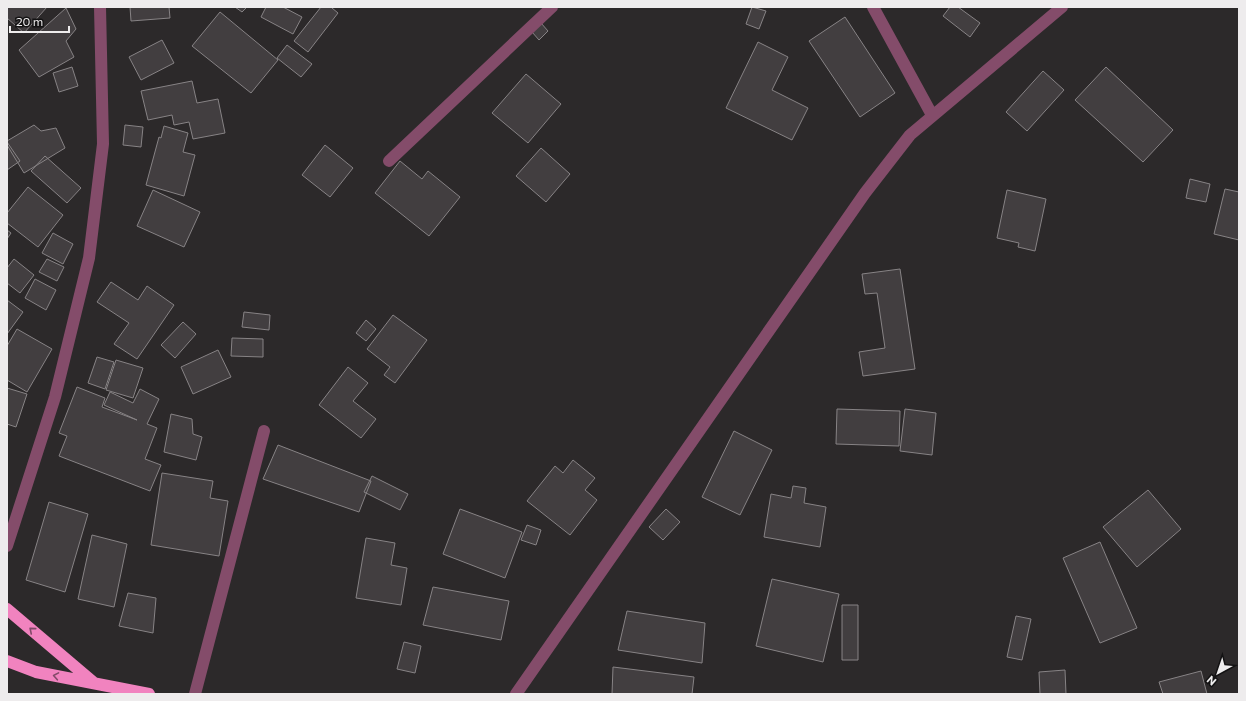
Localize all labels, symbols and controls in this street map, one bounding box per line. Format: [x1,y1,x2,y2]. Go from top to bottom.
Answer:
scale bar [10,8,69,34]
text: 20 m [16,14,43,28]
one-way arrow [29,628,36,635]
north arrow [1198,653,1238,693]
one-way arrow [52,672,59,680]
text: N [1204,673,1219,689]

